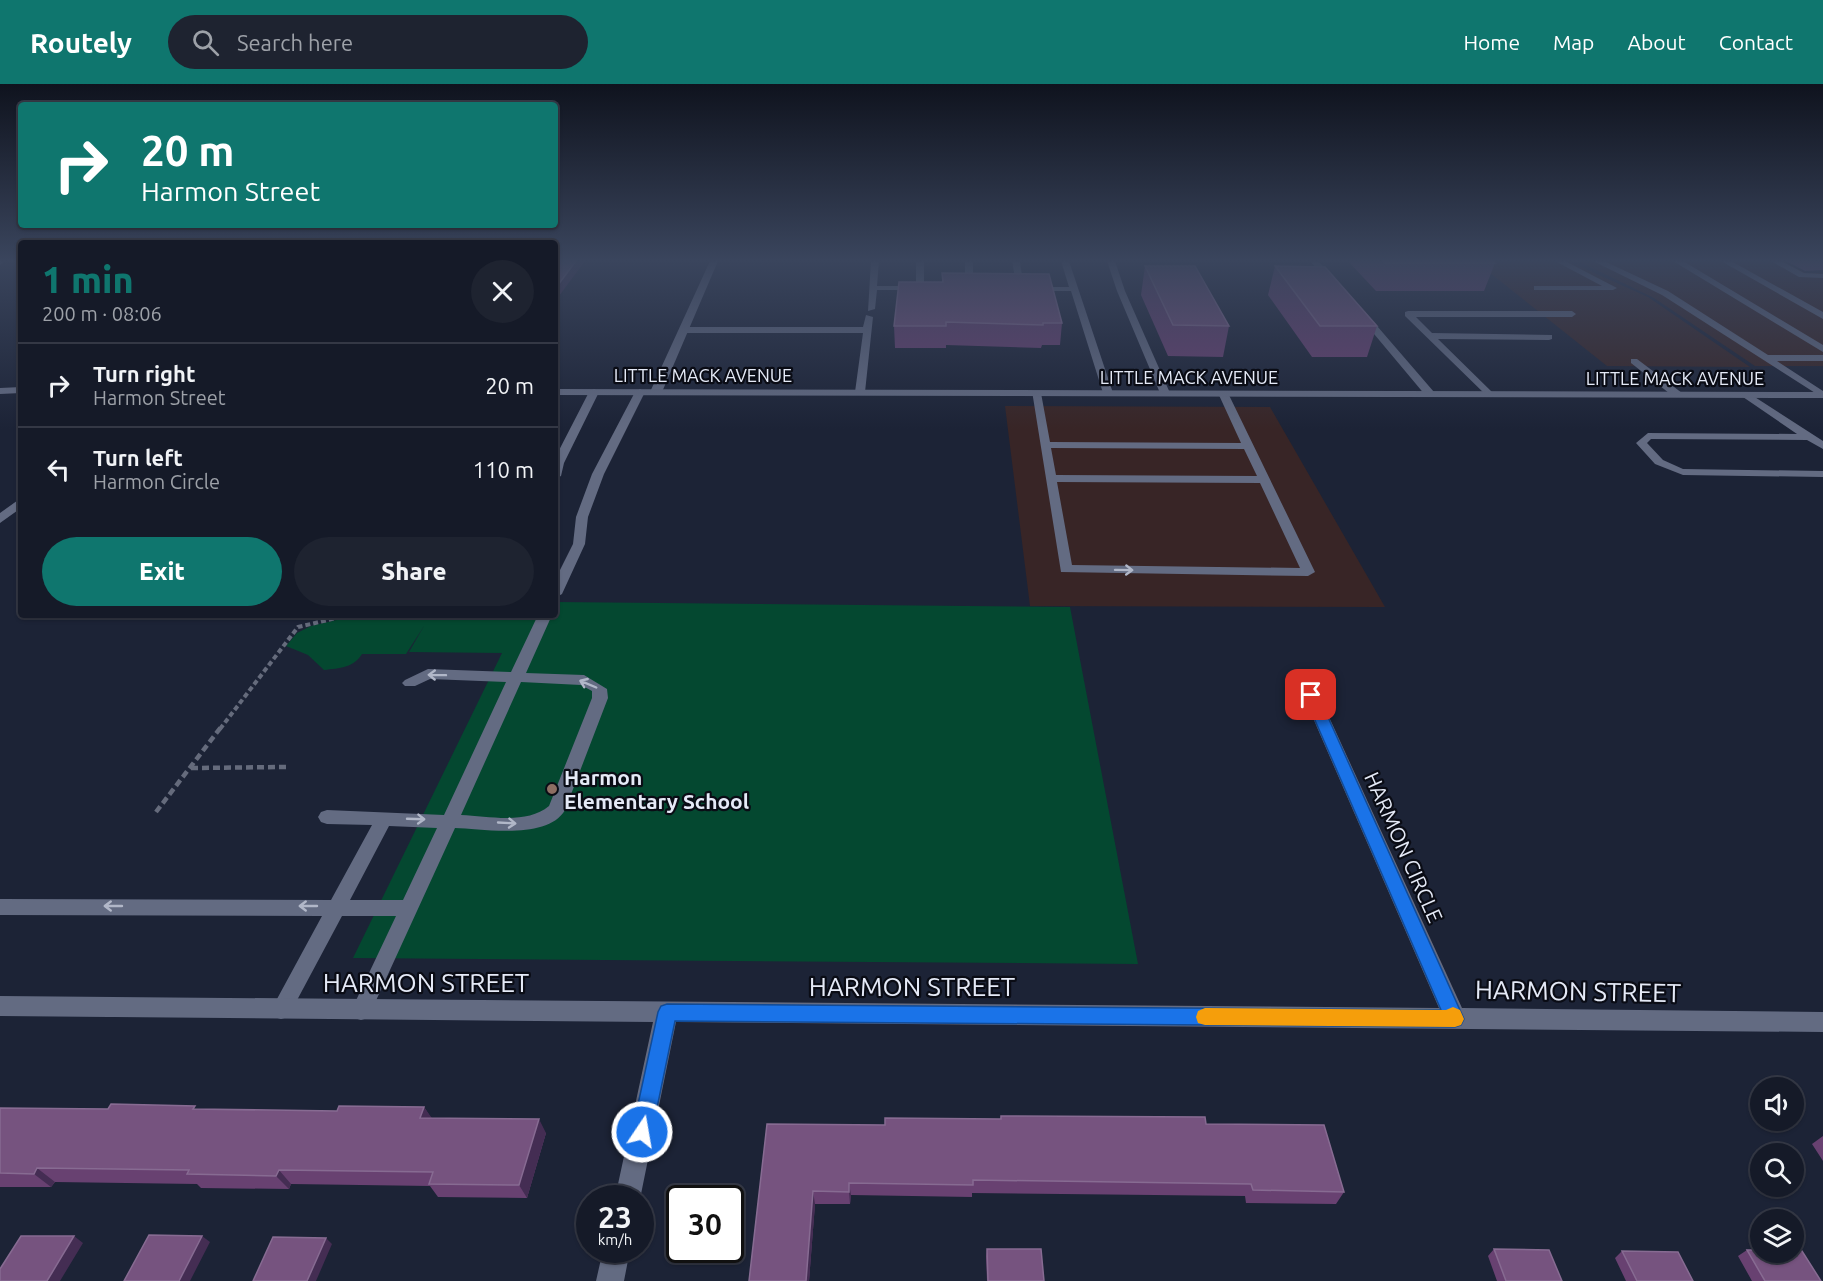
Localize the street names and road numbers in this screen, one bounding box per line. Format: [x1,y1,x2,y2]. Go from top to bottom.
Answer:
street label: LITTLE MACK AVENUE [614,365,792,385]
street label: LITTLE MACK AVENUE [1100,367,1278,387]
street label: LITTLE MACK AVENUE [1586,368,1764,388]
street label: HARMON CIRCLE [1360,768,1448,926]
street label: HARMON STREET [323,968,529,997]
street label: HARMON STREET [809,972,1015,1001]
street label: HARMON STREET [1475,975,1681,1007]

